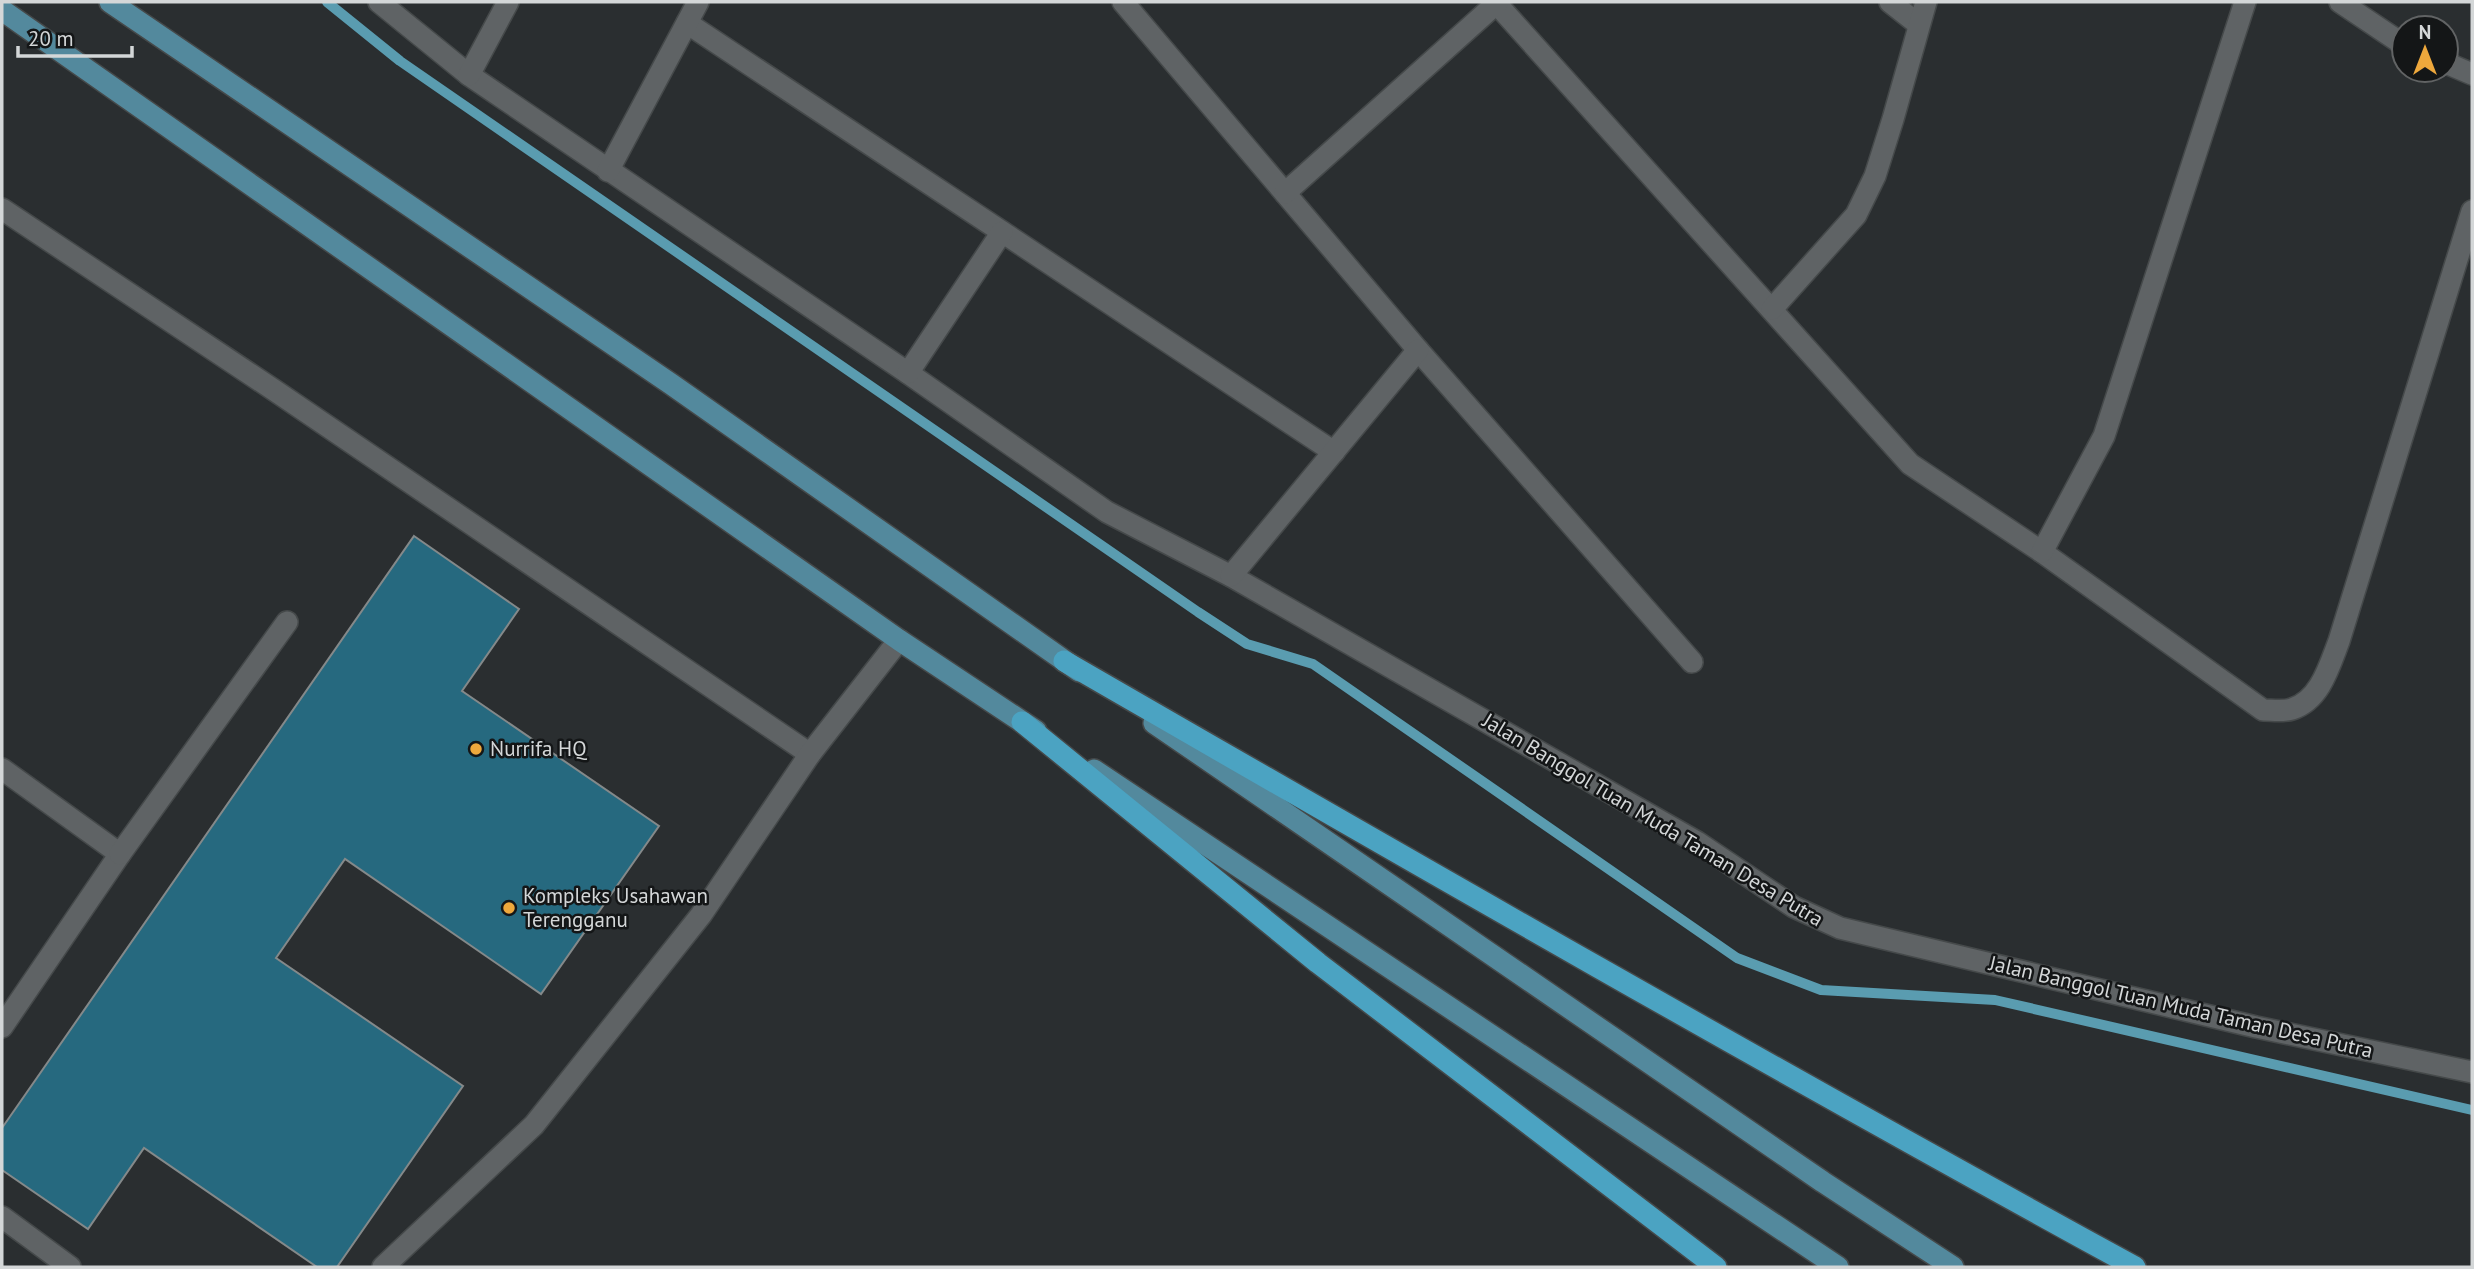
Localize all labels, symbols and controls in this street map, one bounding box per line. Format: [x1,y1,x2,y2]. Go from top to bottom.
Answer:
scale bar [18,14,131,58]
north arrow [2390,14,2460,84]
text: N [2419,20,2431,44]
text: 20 m [28,25,74,52]
street label: Jalan Banggol Tuan Muda Taman Desa Putra [1477,706,1829,932]
place label: Nurrifa HQ [490,735,587,762]
marker: Nurrifa HQ [468,741,484,757]
place label: Kompleks Usahawan Terengganu [523,882,708,933]
marker: Kompleks Usahawan Terengganu [501,900,517,916]
street label: Jalan Banggol Tuan Muda Taman Desa Putra [1986,949,2376,1064]

